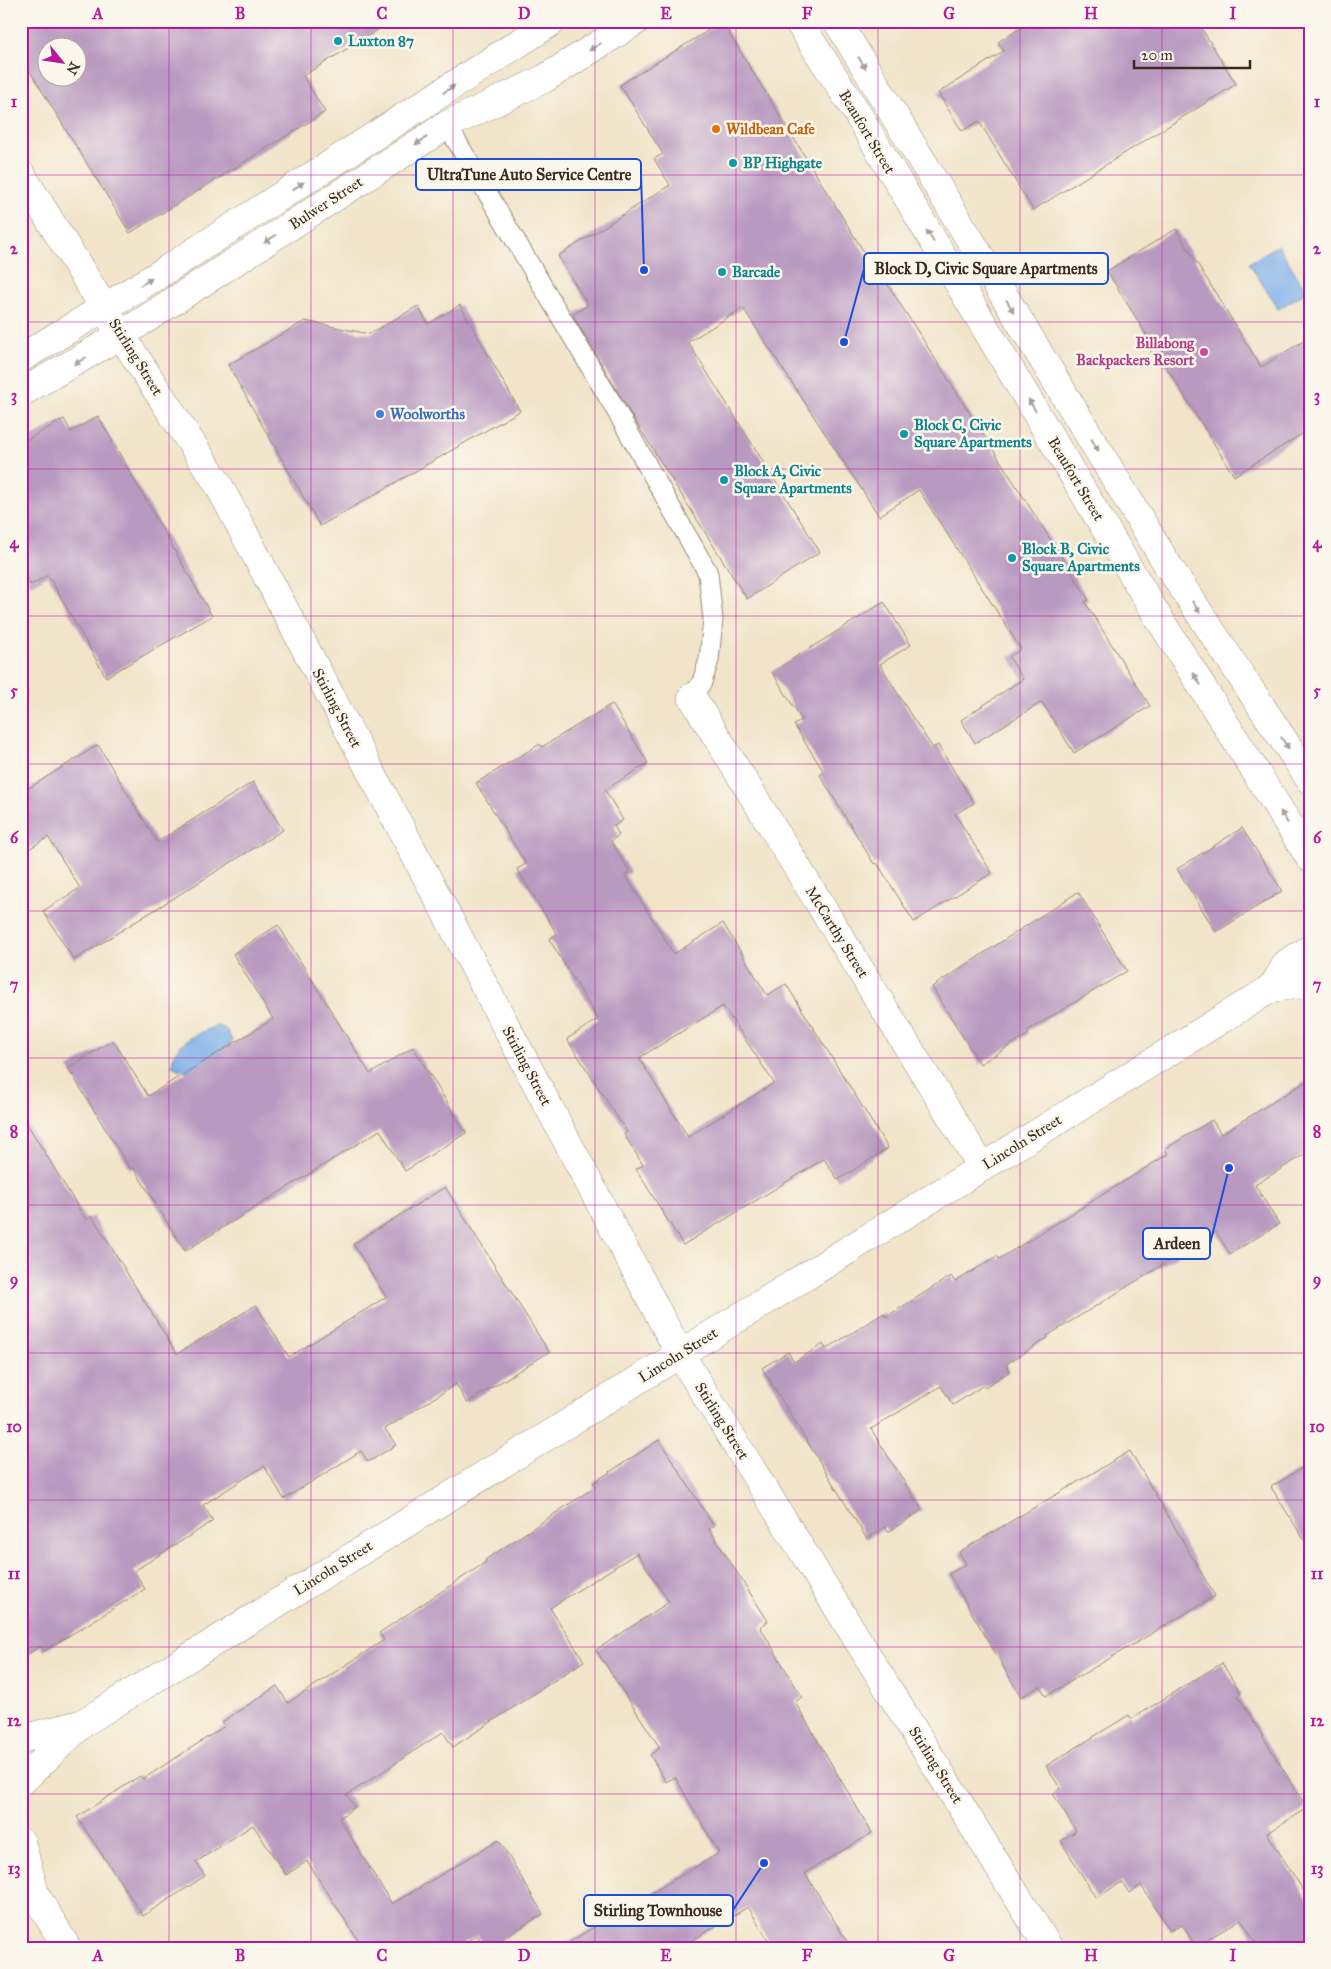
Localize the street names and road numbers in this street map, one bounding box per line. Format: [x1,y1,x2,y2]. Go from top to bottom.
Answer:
street label: Beaufort Street [835,87,899,178]
street label: Bulwer Street [286,172,367,233]
street label: Stirling Street [105,315,167,399]
street label: Beaufort Street [1044,434,1108,525]
street label: Stirling Street [309,665,366,751]
street label: McCarthy Street [802,883,873,982]
street label: Stirling Street [499,1023,556,1109]
street label: Lincoln Street [979,1110,1065,1173]
street label: Lincoln Street [635,1323,721,1386]
street label: Stirling Street [691,1379,753,1463]
street label: Lincoln Street [290,1536,376,1599]
street label: Stirling Street [905,1723,967,1807]

